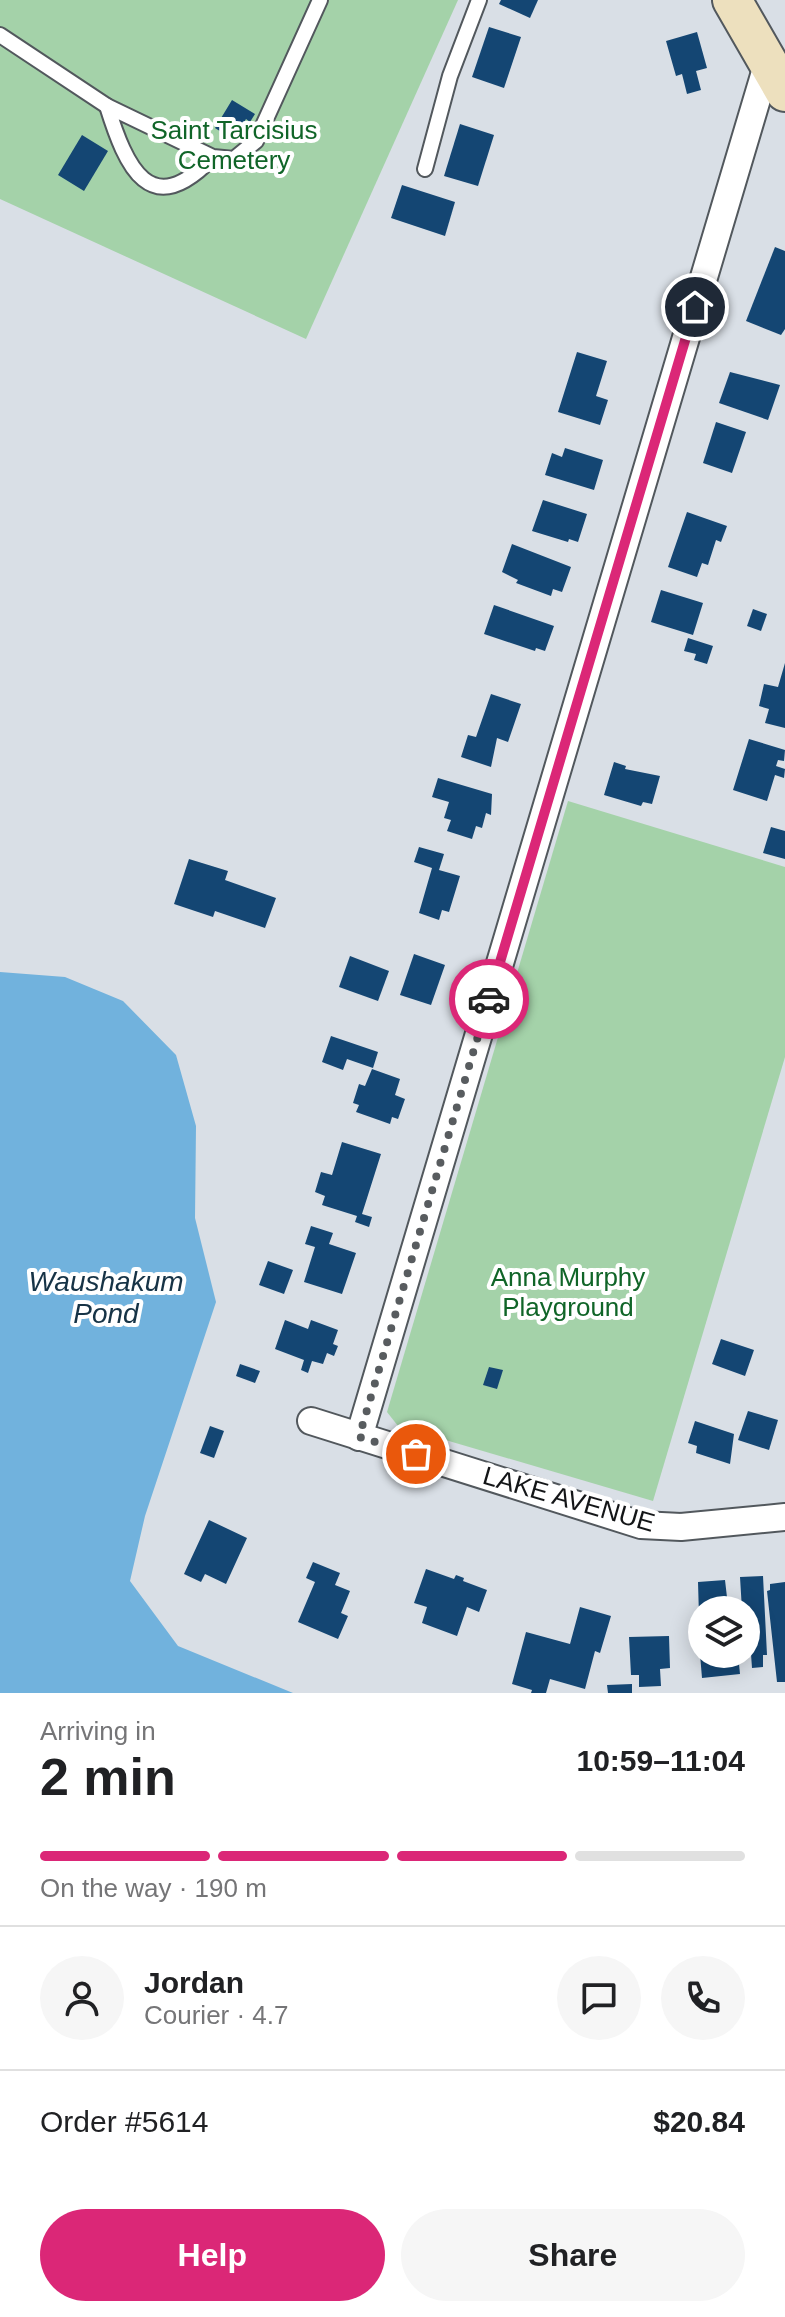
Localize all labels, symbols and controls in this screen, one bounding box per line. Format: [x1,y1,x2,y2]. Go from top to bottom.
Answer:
park label: Saint Tarcisius Cemetery [150,115,318,175]
pin [661,273,729,341]
icon: home [673,285,717,329]
courier [449,959,529,1039]
icon: car [467,977,511,1021]
park label: Anna Murphy Playground [491,1262,645,1322]
water label: Waushakum Pond [28,1266,184,1329]
pin [382,1420,450,1488]
icon: bag [394,1432,438,1476]
street label: LAKE AVENUE [480,1460,658,1538]
map controls [688,1596,760,1668]
button: layers [688,1596,760,1668]
text: Arriving in [40,1716,156,1746]
text: 10:59–11:04 [577,1744,745,1777]
text: 2 min [40,1748,176,1806]
text: On the way · 190 m [40,1873,267,1903]
button: person [40,1956,124,2040]
button: chat [557,1956,641,2040]
button: phone [661,1956,745,2040]
text: Jordan [144,1966,244,1999]
text: Courier · 4.7 [144,2000,289,2030]
text: Order #5614 [40,2105,208,2138]
text: $20.84 [653,2105,745,2138]
button: Help [40,2209,385,2301]
button: Share [401,2209,745,2301]

